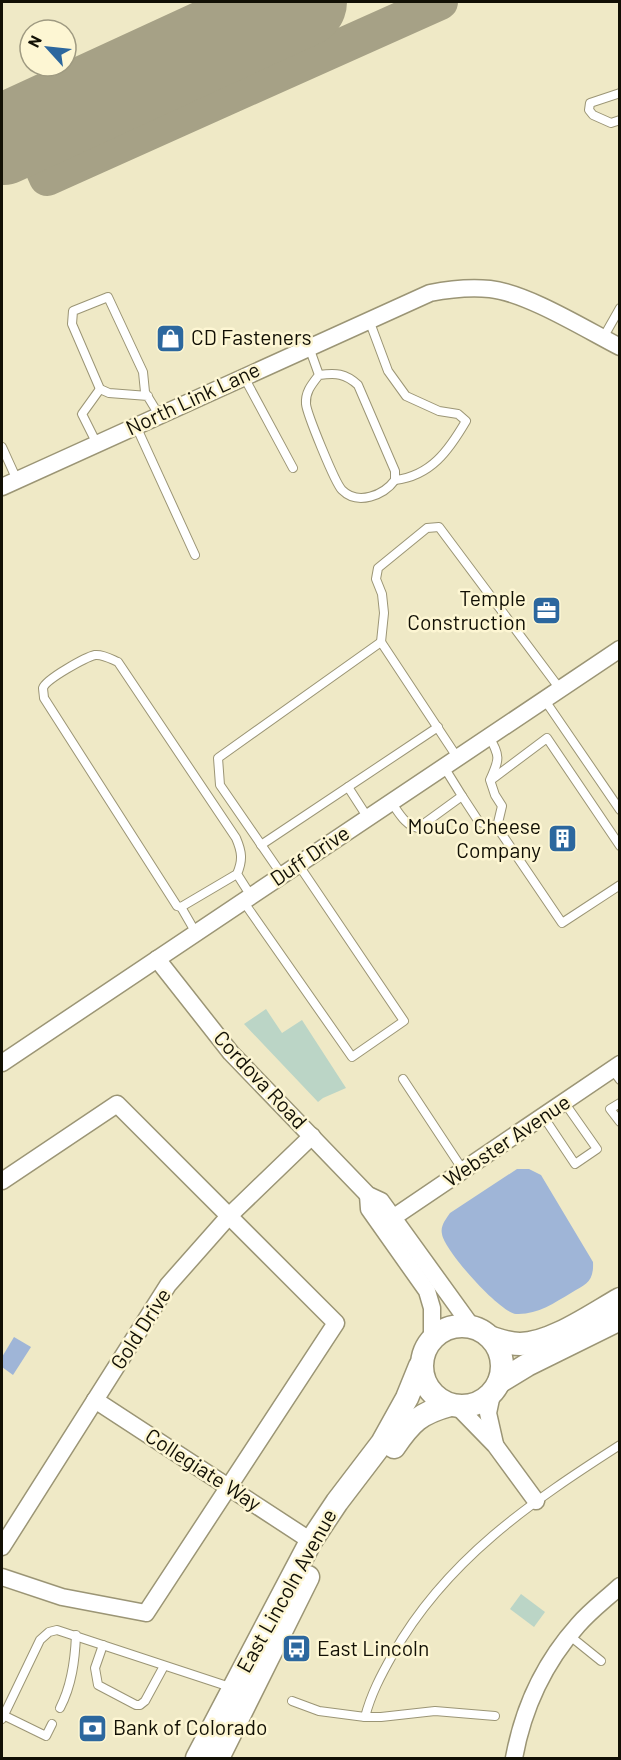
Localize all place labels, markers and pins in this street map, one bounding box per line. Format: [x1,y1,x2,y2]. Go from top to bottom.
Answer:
shop icon: CD Fasteners [154,322,186,354]
place label: CD Fasteners [191,324,312,349]
place label: Temple Construction [407,585,526,634]
office icon: Temple Construction [531,595,563,627]
place label: MouCo Cheese Company [408,813,541,862]
building icon: MouCo Cheese Company [546,823,578,855]
bus stop icon: East Lincoln [280,1633,312,1665]
place label: East Lincoln [317,1635,429,1660]
bank icon: Bank of Colorado [76,1712,108,1744]
place label: Bank of Colorado [113,1714,267,1739]

